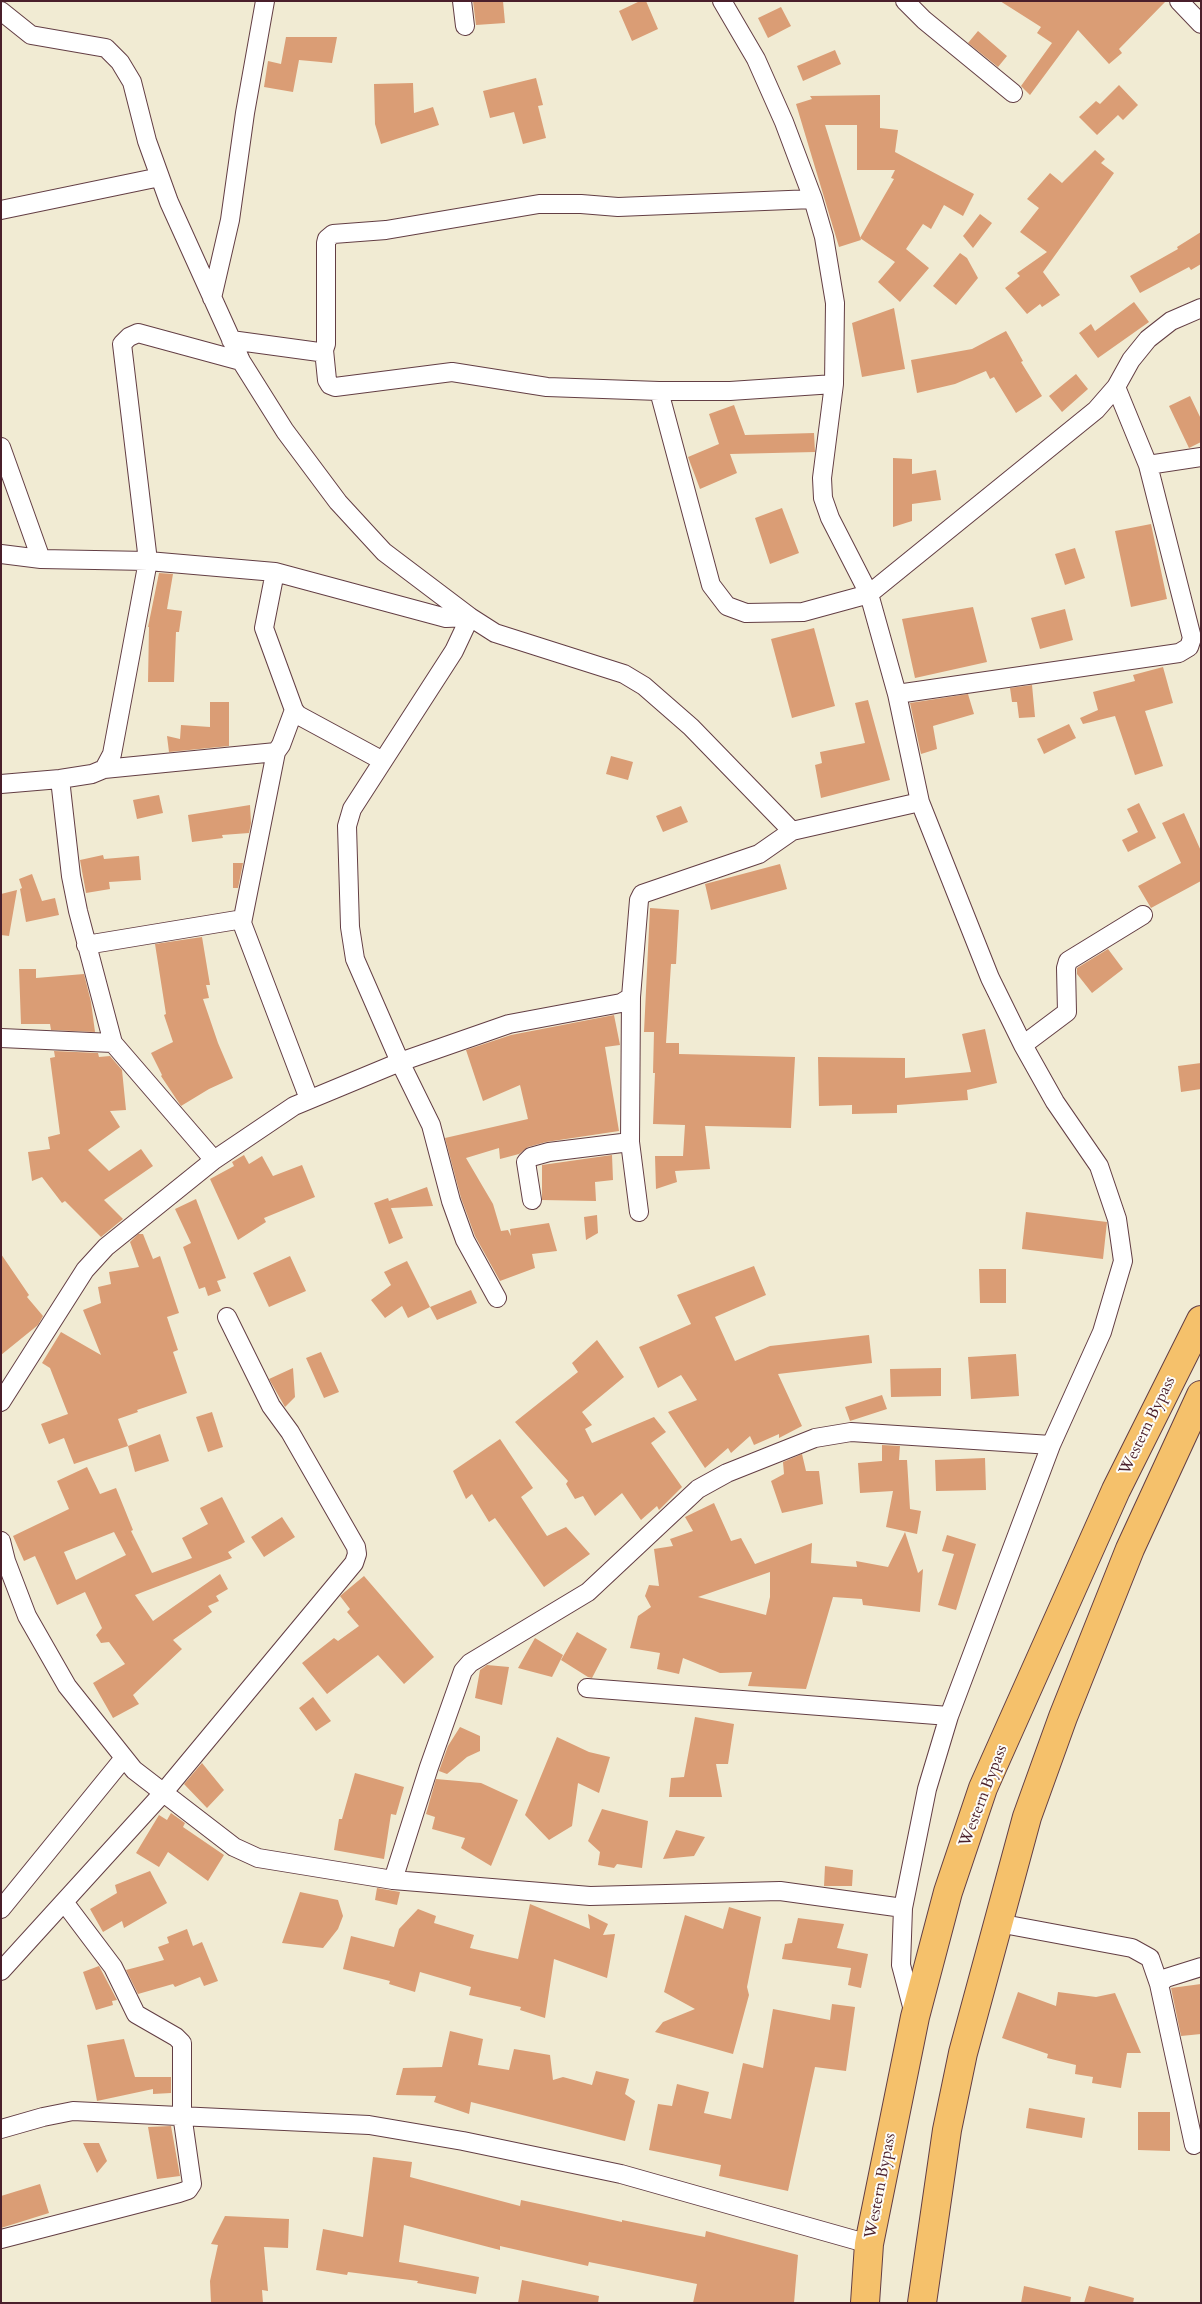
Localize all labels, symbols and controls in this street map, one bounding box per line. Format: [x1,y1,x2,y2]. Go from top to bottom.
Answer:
street label: Western Bypass [1116,1374,1180,1478]
street label: Western Bypass [956,1742,1012,1850]
street label: Western Bypass [861,2132,901,2240]

